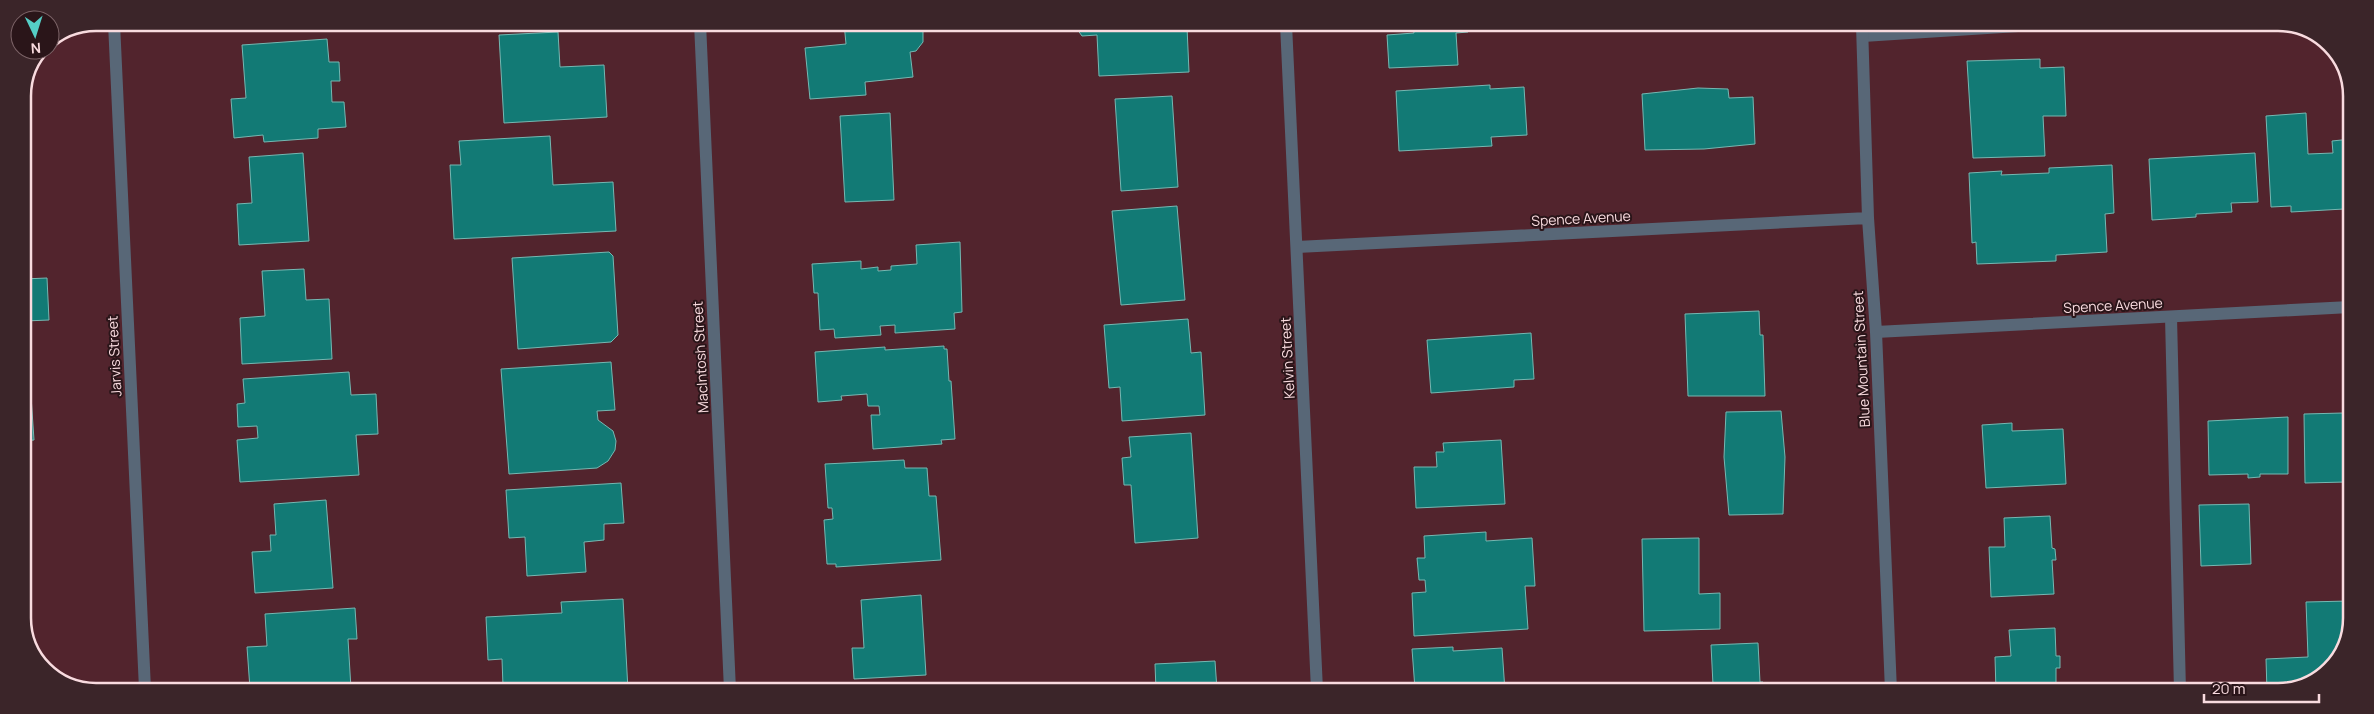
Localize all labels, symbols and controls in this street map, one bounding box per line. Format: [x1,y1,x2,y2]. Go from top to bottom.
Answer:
north arrow [10,10,60,60]
text: N [30,39,42,58]
street label: Spence Avenue [1531,206,1631,230]
street label: Blue Mountain Street [1848,290,1874,428]
street label: Spence Avenue [2063,293,2163,317]
street label: MacIntosh Street [688,300,712,413]
street label: Jarvis Street [102,315,126,397]
street label: Kelvin Street [1275,316,1299,399]
scale bar [2204,672,2319,704]
text: 20 m [2212,678,2245,699]

